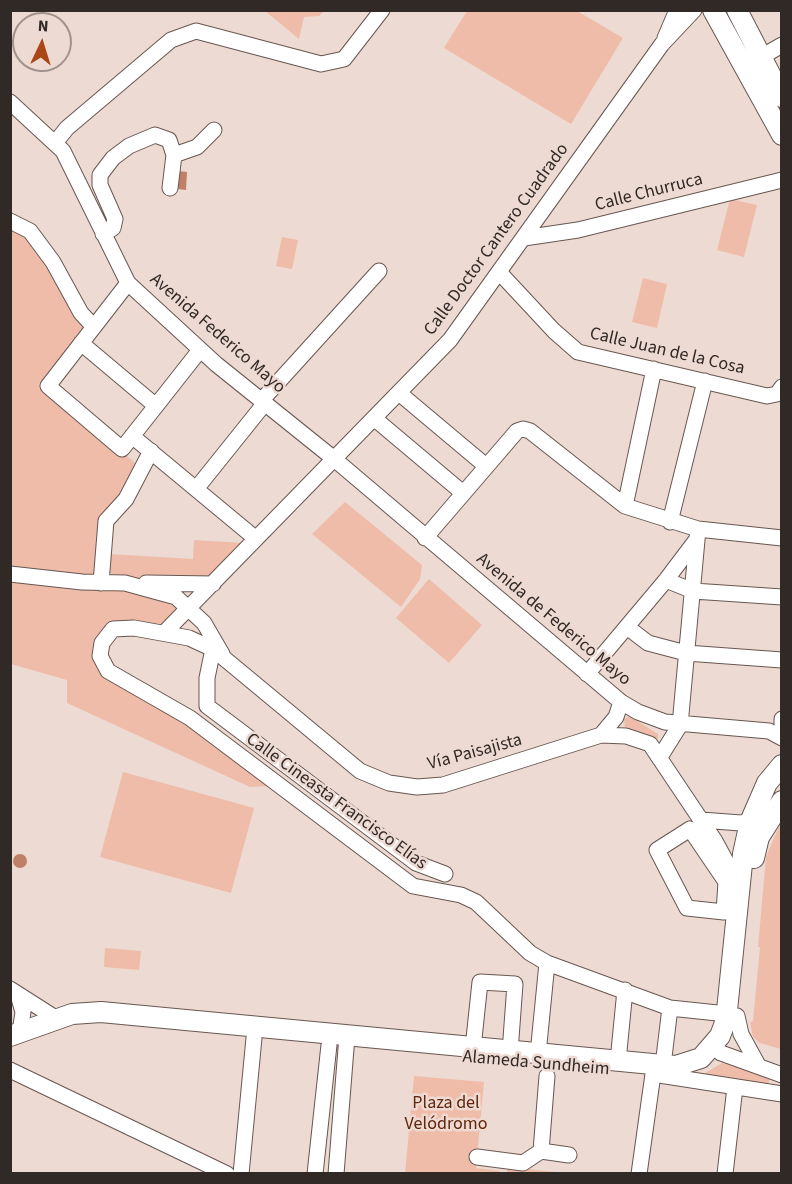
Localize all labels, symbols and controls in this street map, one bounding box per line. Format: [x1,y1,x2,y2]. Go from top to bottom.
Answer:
north arrow [12,12,72,72]
text: N [37,15,49,37]
street label: Calle Doctor Cantero Cuadrado [420,140,574,340]
street label: Calle Churruca [593,169,705,217]
street label: Avenida Federico Mayo [145,269,289,399]
street label: Calle Juan de la Cosa [587,324,747,380]
street label: Avenida de Federico Mayo [471,549,635,691]
street label: Calle Cineasta Francisco Elías [241,729,431,875]
street label: Vía Paisajista [425,730,525,776]
street label: Alameda Sundheim [462,1047,610,1081]
park label: Plaza del Velódromo [405,1093,487,1136]

